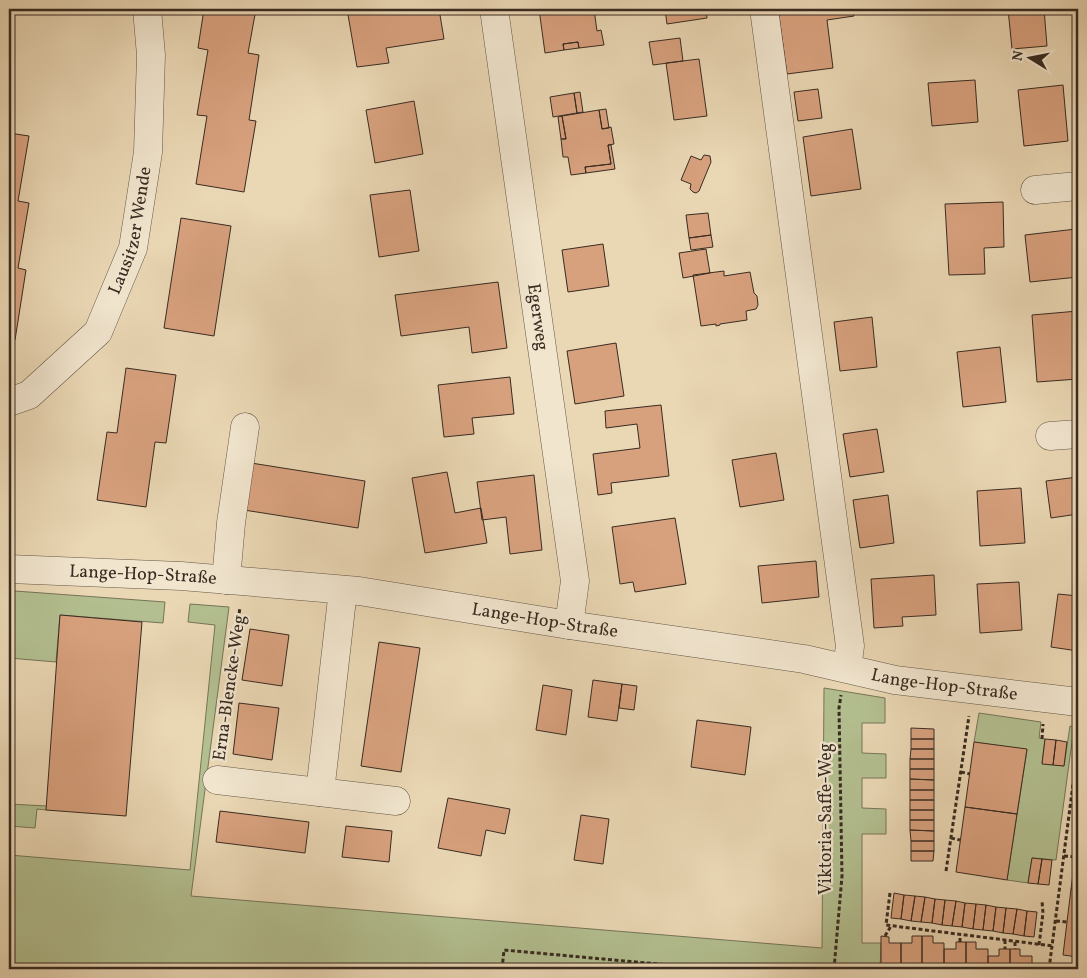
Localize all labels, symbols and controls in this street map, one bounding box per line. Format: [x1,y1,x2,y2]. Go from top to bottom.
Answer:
north arrow [1004,32,1054,82]
text: N [1008,49,1029,63]
street label: Lausitzer Wende [102,165,158,298]
street label: Egerweg [520,282,555,352]
street label: Lange-Hop-Straße [69,559,218,591]
street label: Lange-Hop-Straße [470,597,620,644]
street label: Erna-Blencke-Weg [207,613,253,763]
street label: Lange-Hop-Straße [869,662,1019,707]
street label: Viktoria-Saffe-Weg [814,743,839,895]

